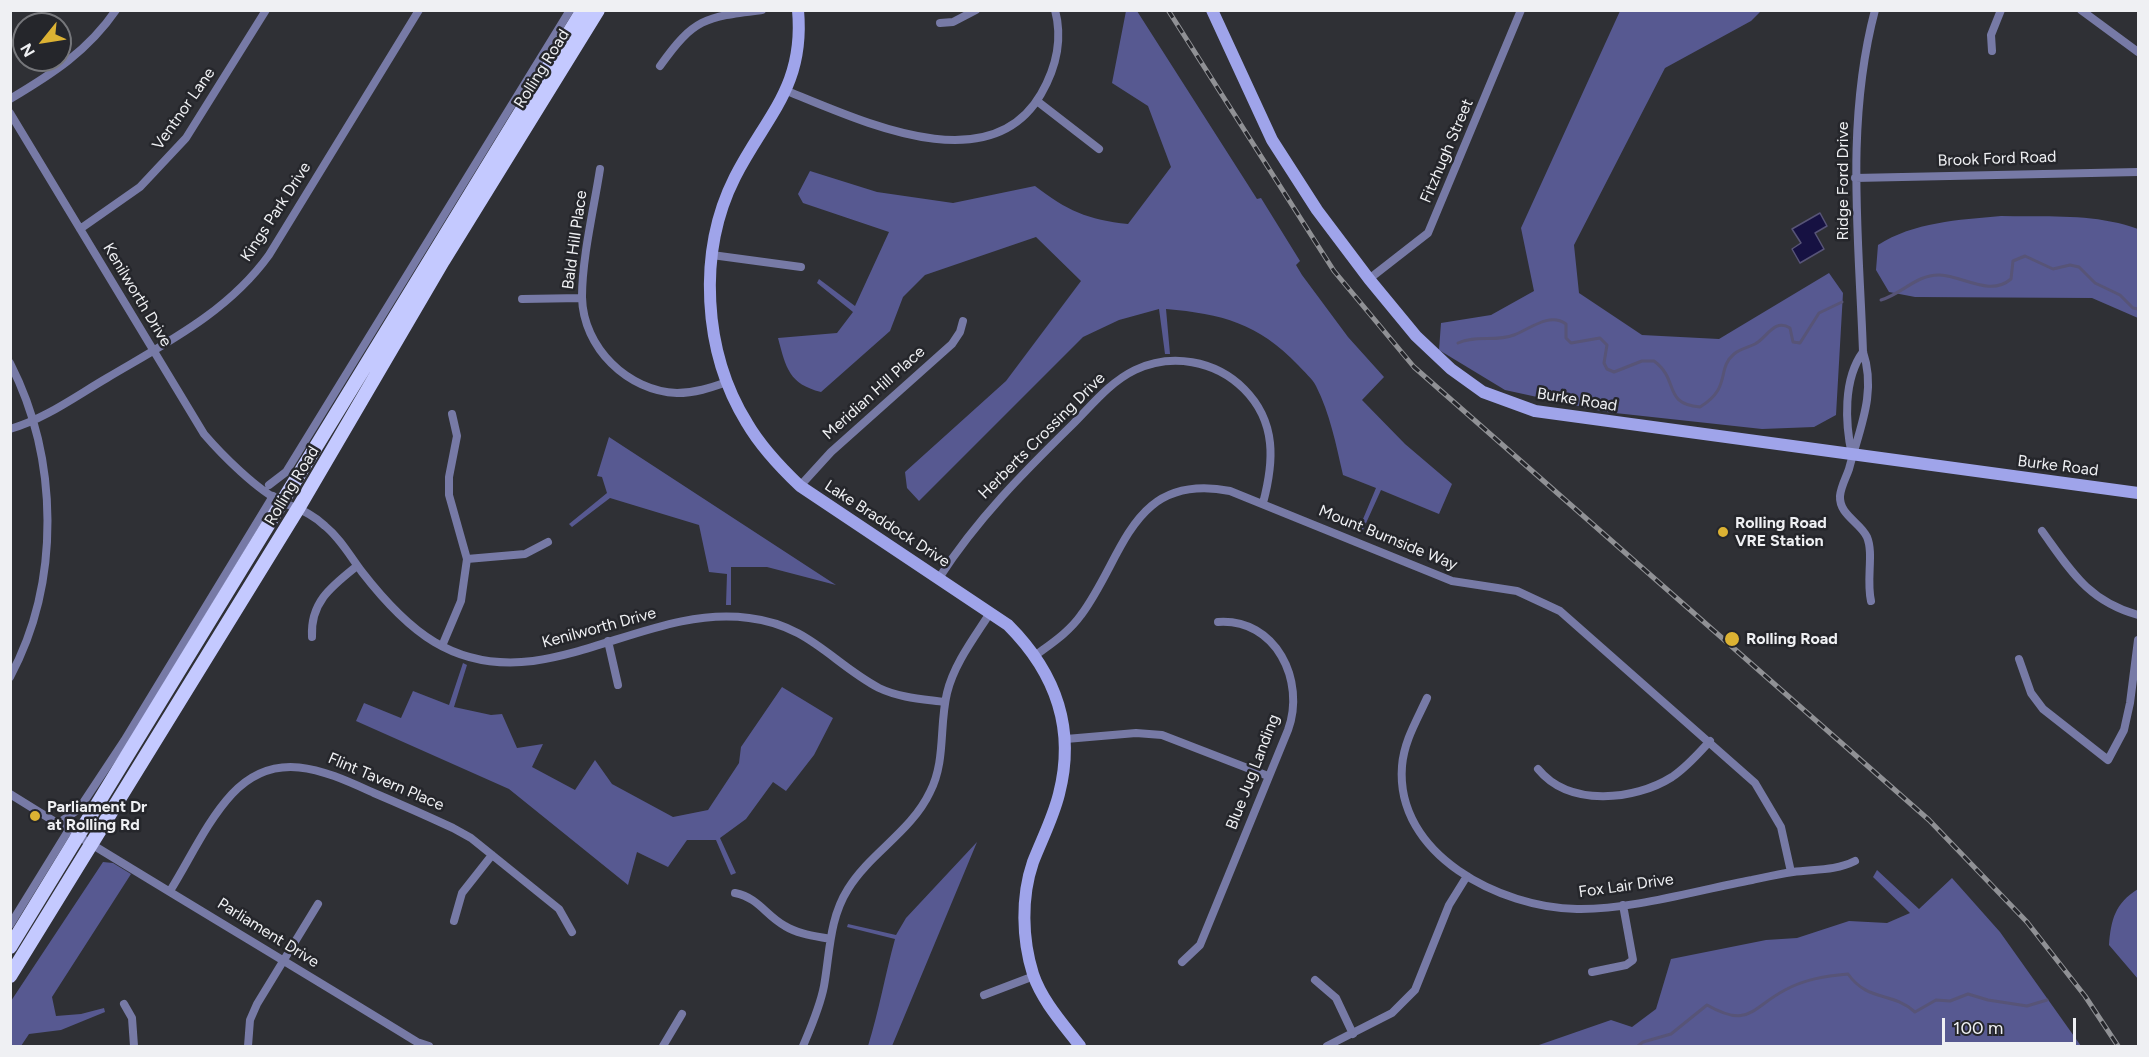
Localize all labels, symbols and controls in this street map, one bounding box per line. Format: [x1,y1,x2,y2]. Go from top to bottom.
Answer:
north arrow [12,12,72,72]
street label: Rolling Road [510,26,574,112]
text: N [16,40,39,60]
street label: Ventnor Lane [149,64,219,154]
street label: Fitzhugh Street [1416,96,1478,206]
street label: Ridge Ford Drive [1833,122,1853,240]
street label: Brook Ford Road [1937,147,2057,171]
street label: Kings Park Drive [237,159,315,265]
street label: Bald Hill Place [559,189,591,291]
street label: Kenilworth Drive [99,240,175,350]
street label: Meridian Hill Place [819,342,929,444]
street label: Herberts Crossing Drive [975,369,1109,503]
street label: Burke Road [1535,384,1619,416]
street label: Rolling Road [261,443,323,529]
street label: Burke Road [2017,452,2099,480]
street label: Lake Braddock Drive [821,476,953,572]
street label: Mount Burnside Way [1316,501,1460,575]
place label: Rolling Road VRE Station [1735,513,1827,551]
marker: Rolling Road VRE Station [1716,525,1730,539]
street label: Kenilworth Drive [540,604,658,652]
place label: Rolling Road [1746,629,1838,649]
marker: Rolling Road [1723,630,1741,648]
street label: Blue Jug Landing [1222,711,1284,833]
street label: Flint Tavern Place [325,749,447,815]
place label: Parliament Dr at Rolling Rd [47,797,147,835]
marker: Parliament Dr at Rolling Rd [28,809,42,823]
street label: Fox Lair Drive [1577,870,1675,902]
street label: Parliament Drive [214,894,322,972]
scale bar [1945,1006,2078,1044]
text: 100 m [1953,1017,2003,1039]

